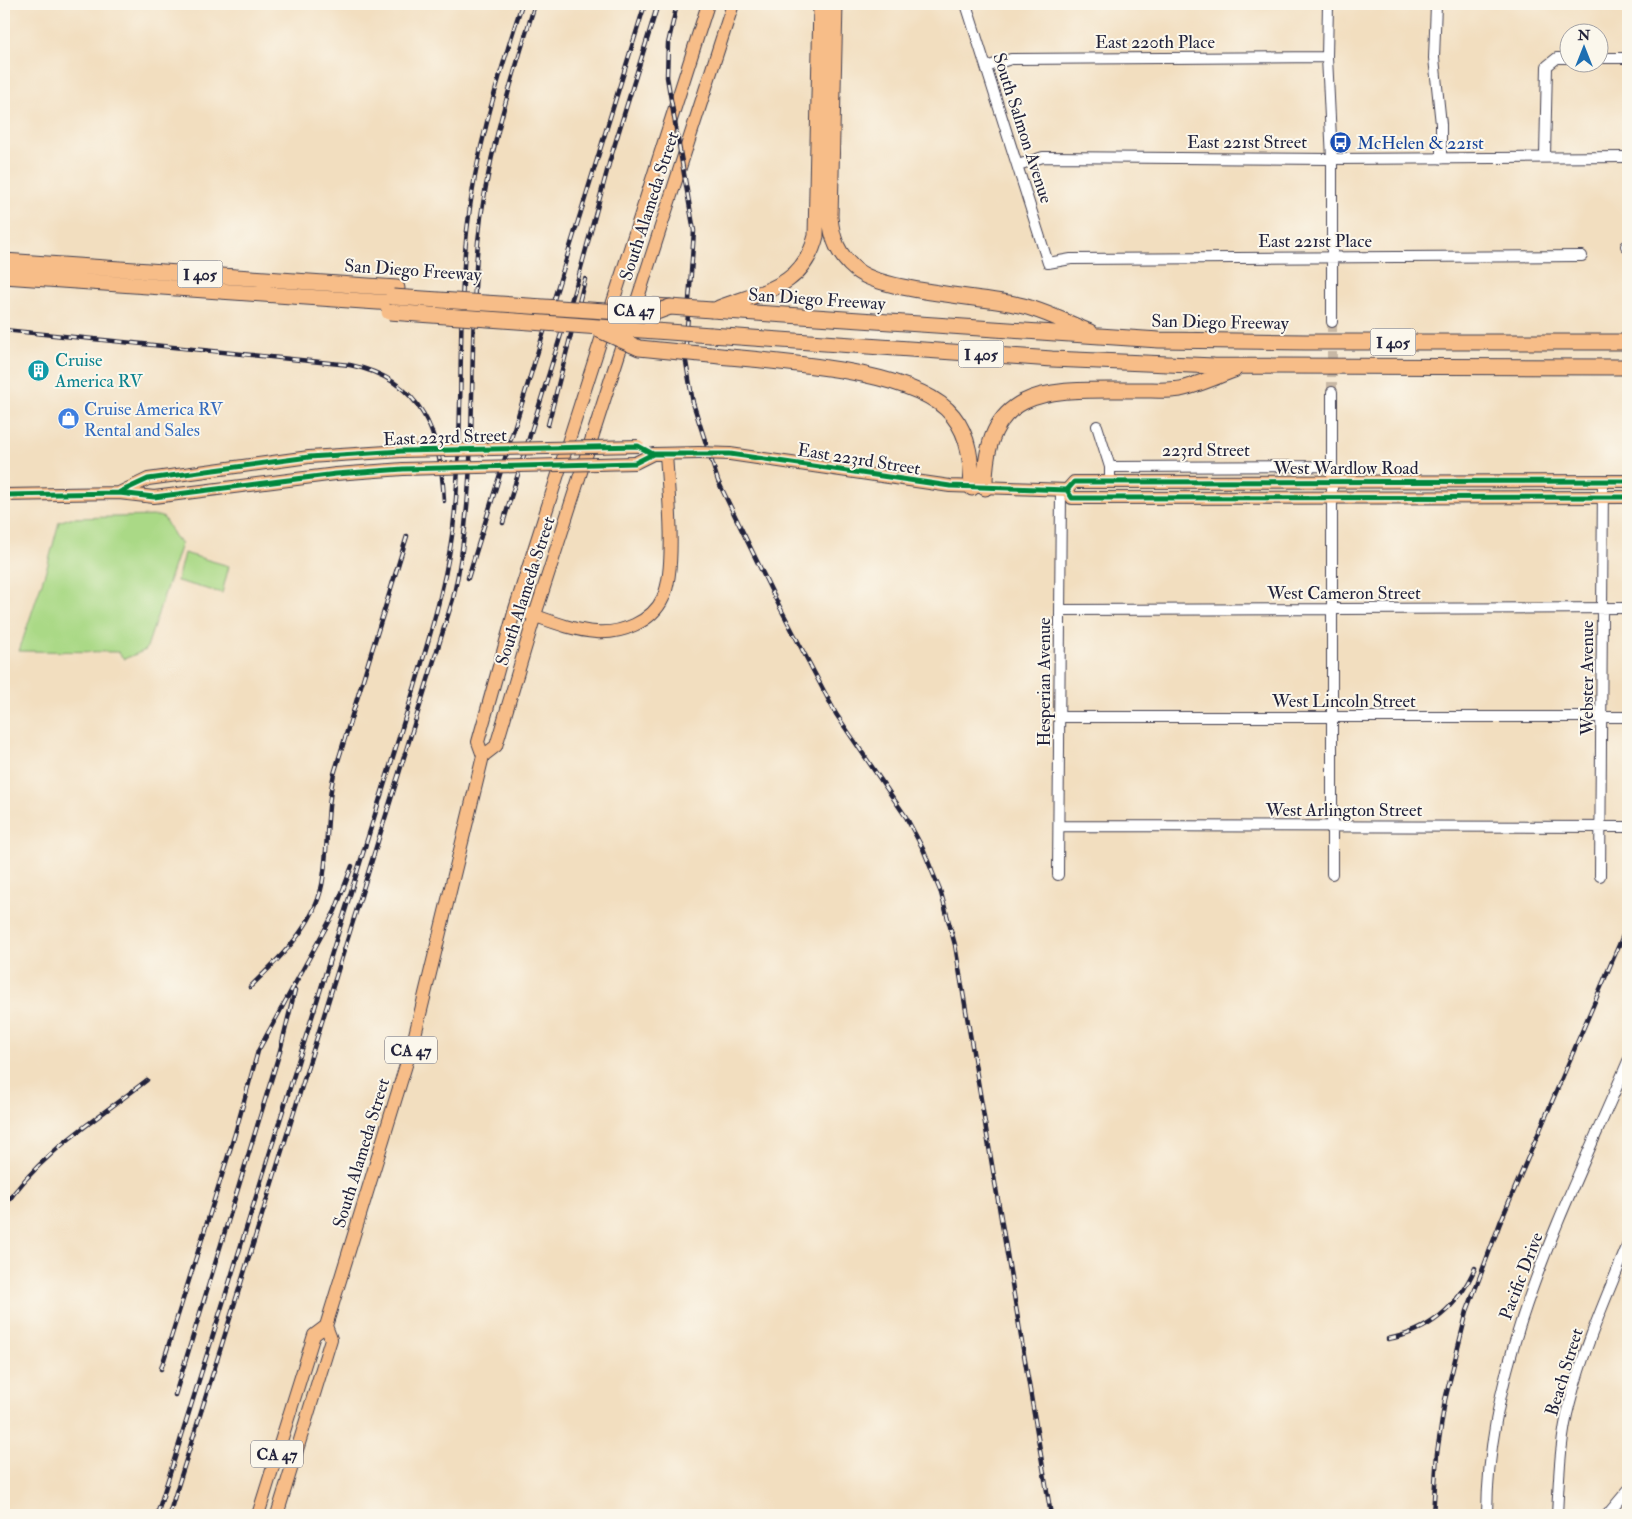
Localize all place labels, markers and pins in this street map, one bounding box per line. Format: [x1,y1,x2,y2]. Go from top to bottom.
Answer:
bus stop icon: McHelen & 221st [1329,131,1353,155]
place label: McHelen & 221st [1357,132,1484,155]
place label: Cruise America RV [54,349,144,393]
building icon: Cruise America RV [27,358,51,382]
place label: Cruise America RV Rental and Sales [84,398,224,442]
shop icon: Cruise America RV Rental and Sales [56,407,80,431]

